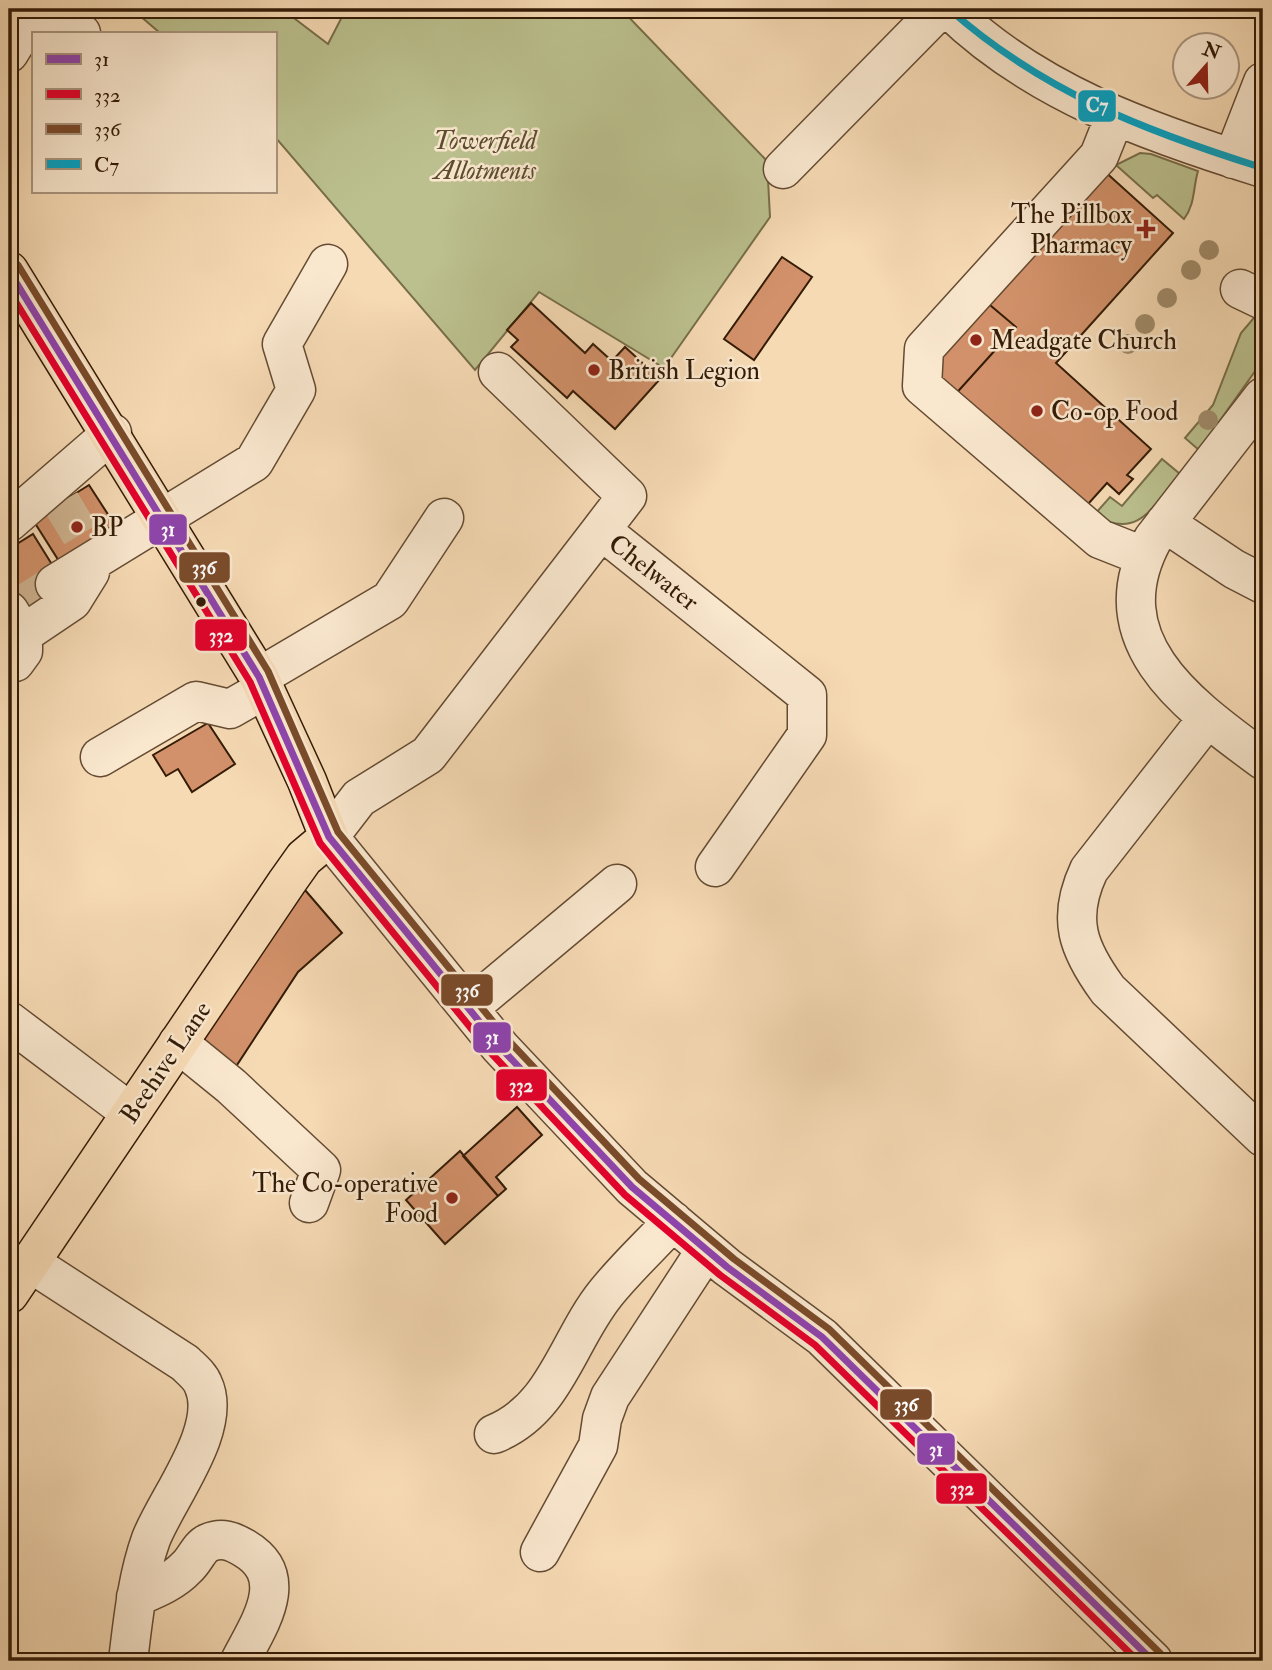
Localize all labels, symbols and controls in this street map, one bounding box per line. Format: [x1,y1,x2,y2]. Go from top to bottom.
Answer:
legend [32,32,276,192]
north arrow [1170,32,1240,102]
text: N [1198,36,1224,65]
text: 31 [94,46,110,73]
text: 332 [94,82,121,109]
line badge: C7 [1077,89,1117,123]
text: C7 [1086,94,1109,118]
text: 336 [94,116,122,143]
park label: Towerfield Allotments [431,125,539,187]
text: C7 [94,152,119,179]
place label: The Pillbox Pharmacy [1011,199,1133,261]
marker: The Pillbox Pharmacy [1138,221,1154,237]
place label: Meadgate Church [990,325,1177,357]
marker: Meadgate Church [968,332,984,348]
place label: British Legion [608,355,760,387]
marker: British Legion [586,362,602,378]
place label: Co-op Food [1051,396,1178,429]
marker: Co-op Food [1029,403,1045,419]
place label: BP [91,512,123,544]
line badge: 31 [148,513,188,546]
text: 31 [161,518,175,542]
marker: BP [69,519,85,535]
street label: Chelwater [602,528,705,618]
line badge: 336 [178,551,231,584]
text: 336 [192,556,217,580]
unlabelled marker [194,595,208,609]
line badge: 332 [194,618,248,652]
text: 332 [209,624,233,648]
line badge: 336 [440,973,494,1007]
text: 336 [455,979,480,1003]
street label: Beehive Lane [113,995,218,1130]
line badge: 31 [472,1021,512,1054]
text: 31 [485,1026,499,1050]
line badge: 332 [495,1068,548,1102]
text: 332 [509,1074,533,1098]
place label: The Co-operative Food [252,1168,438,1230]
marker: The Co-operative Food [444,1190,460,1206]
line badge: 336 [879,1388,933,1421]
text: 336 [894,1393,919,1417]
line badge: 31 [916,1432,956,1466]
text: 31 [929,1438,943,1462]
line badge: 332 [935,1472,988,1505]
text: 332 [950,1477,974,1501]

